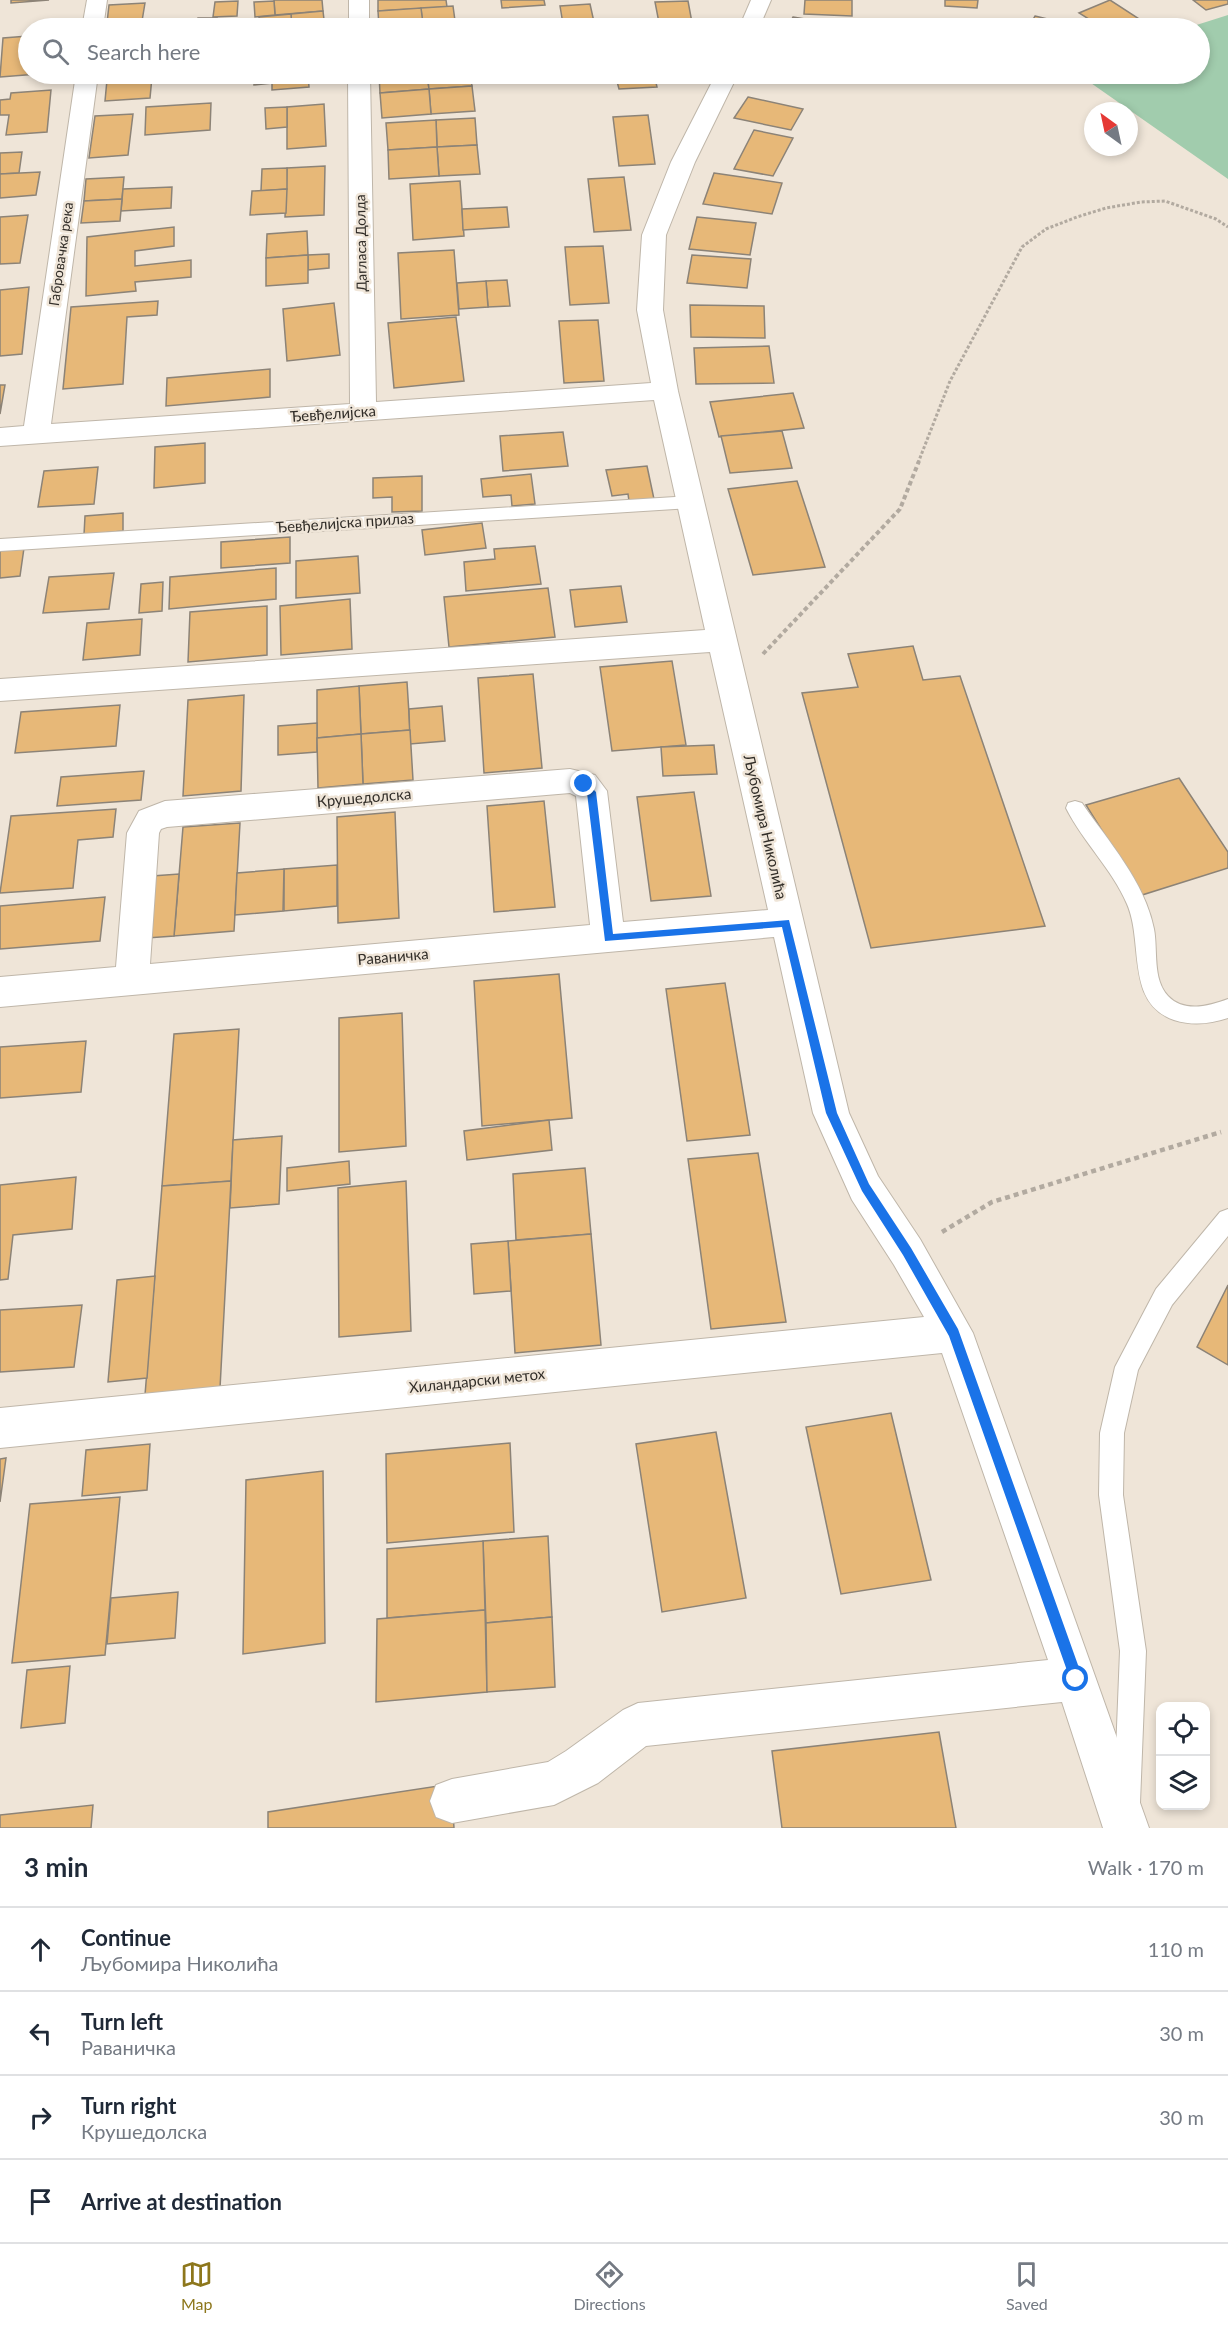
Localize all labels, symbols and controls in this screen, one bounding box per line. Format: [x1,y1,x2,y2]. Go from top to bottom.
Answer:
search box [18,18,1210,84]
icon: search [39,35,72,68]
text: Search here [87,38,200,65]
north arrow [1084,102,1138,156]
street label: Дагласа Долда [351,194,370,292]
street label: Габровачка река [45,201,76,307]
street label: Ђевђелијска [289,401,376,425]
street label: Ђевђелијска прилаз [275,508,415,536]
street label: Љубомира Николића [740,752,791,901]
route end [570,770,596,796]
street label: Крушедолска [316,784,412,810]
street label: Раваничка [357,944,429,968]
street label: Хиландарски метох [408,1364,546,1396]
route start [1062,1665,1088,1691]
map controls [1156,1702,1210,1810]
button: locate [1156,1702,1210,1756]
button: layers [1156,1756,1210,1810]
text: 3 min [24,1851,88,1883]
text: Walk · 170 m [1088,1855,1204,1879]
text: Continue [81,1924,171,1951]
icon: ahead [24,1933,57,1966]
text: 110 m [1148,1937,1204,1961]
text: Љубомира Николића [81,1951,279,1975]
text: Turn left [81,2008,163,2035]
icon: left [24,2017,57,2050]
text: 30 m [1159,2021,1204,2045]
text: Раваничка [81,2035,176,2059]
text: Turn right [81,2092,176,2119]
icon: right [24,2101,57,2134]
text: 30 m [1159,2105,1204,2129]
text: Крушедолска [81,2119,207,2143]
icon: arrive [24,2185,57,2218]
text: Arrive at destination [81,2188,282,2215]
tab: Map [180,2258,213,2313]
tab: Directions [573,2258,646,2313]
tab: Saved [1006,2258,1048,2313]

